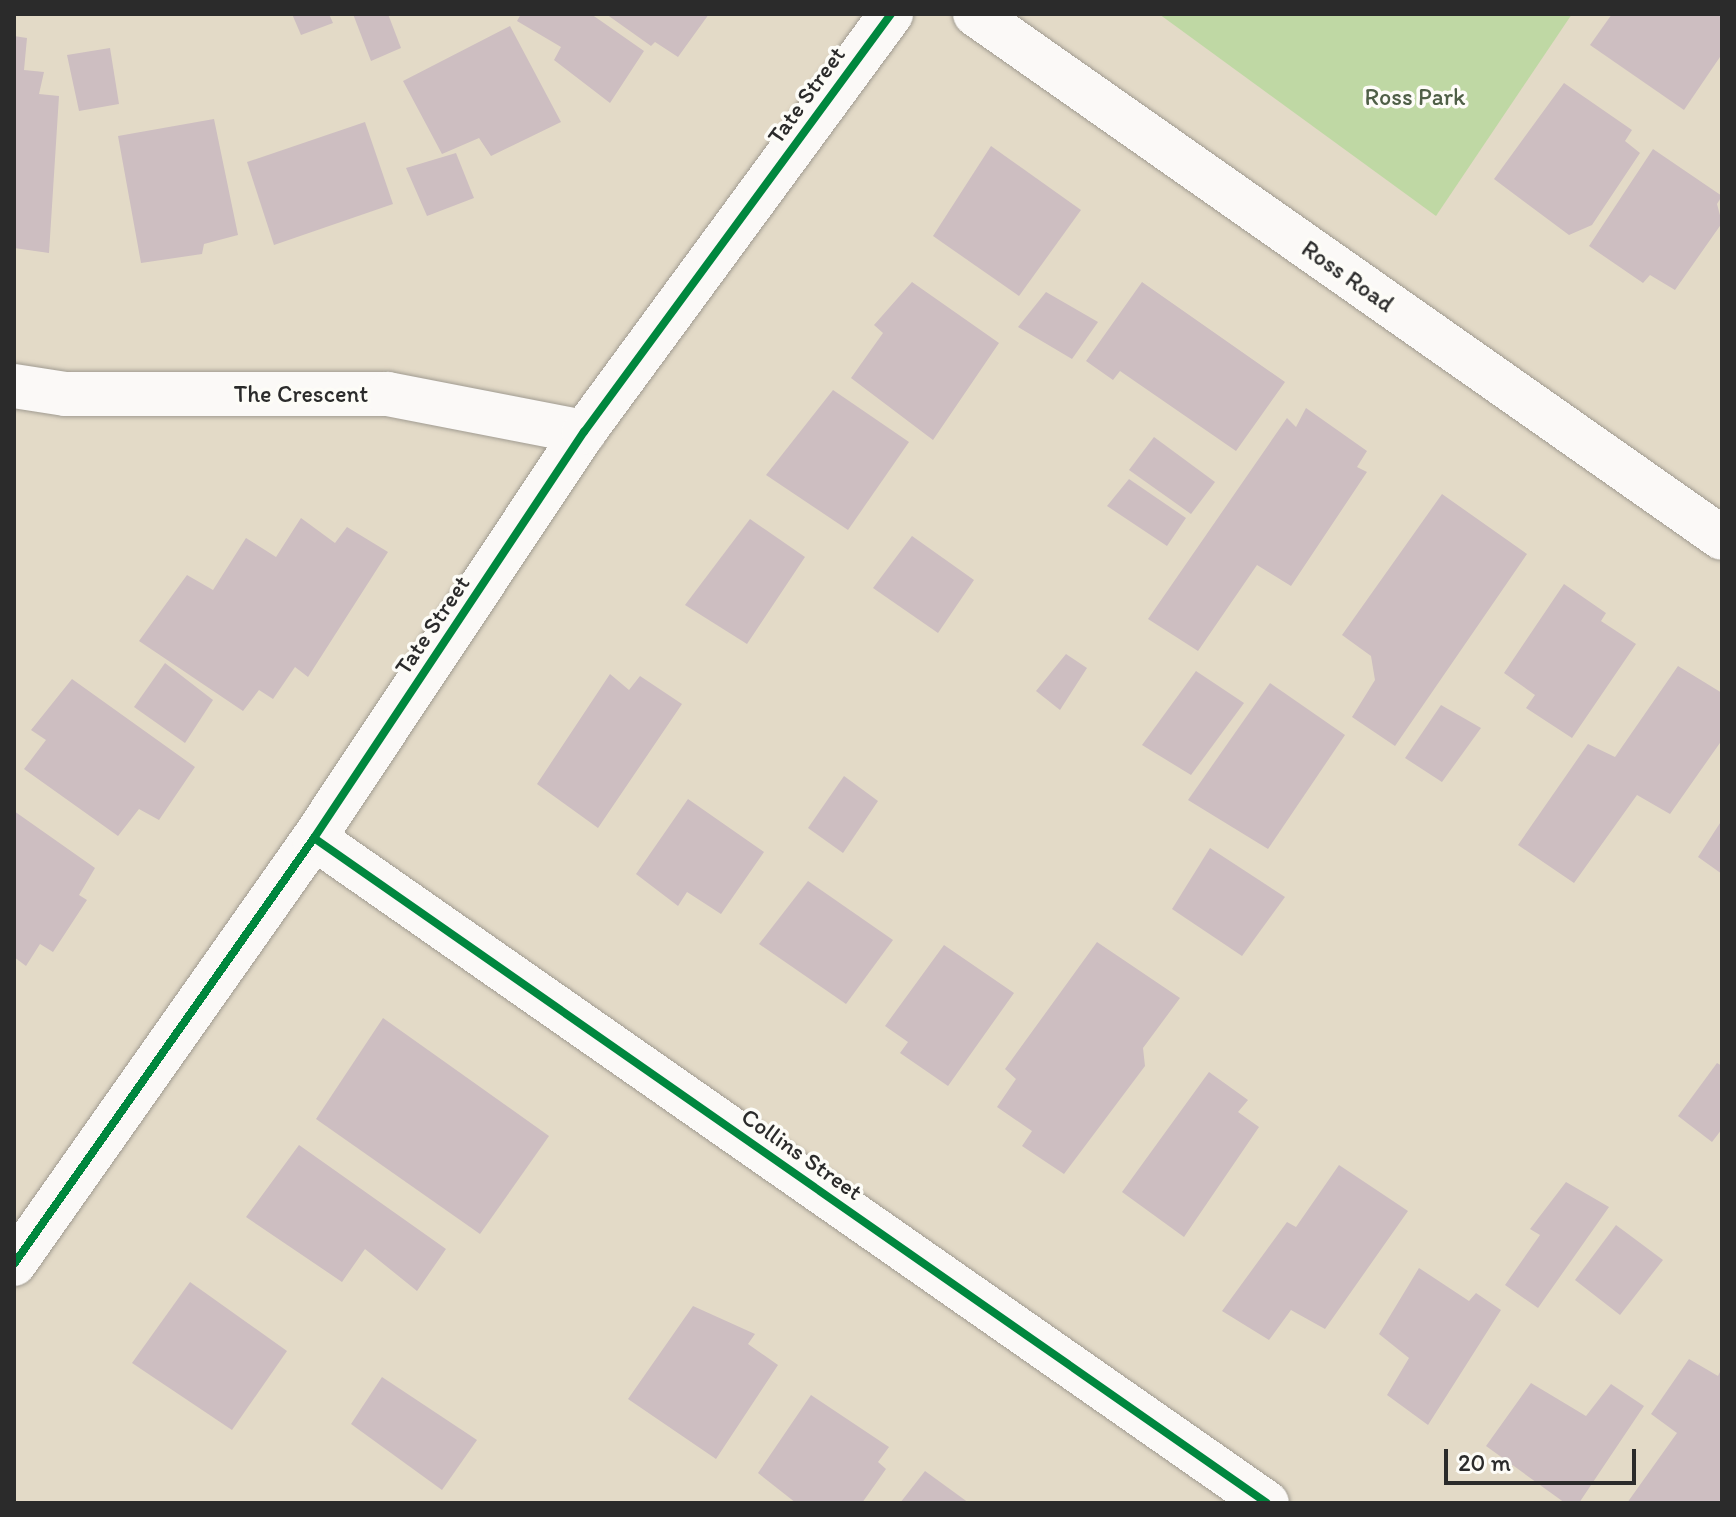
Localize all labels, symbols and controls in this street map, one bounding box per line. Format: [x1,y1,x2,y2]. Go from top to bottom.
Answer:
street label: Tate Street [761,41,851,149]
park label: Ross Park [1365,83,1465,111]
street label: Ross Road [1297,234,1399,318]
street label: The Crescent [233,380,369,408]
street label: Tate Street [389,570,475,680]
street label: Collins Street [736,1102,868,1206]
scale bar [1448,1433,1640,1483]
text: 20 m [1458,1448,1511,1477]

